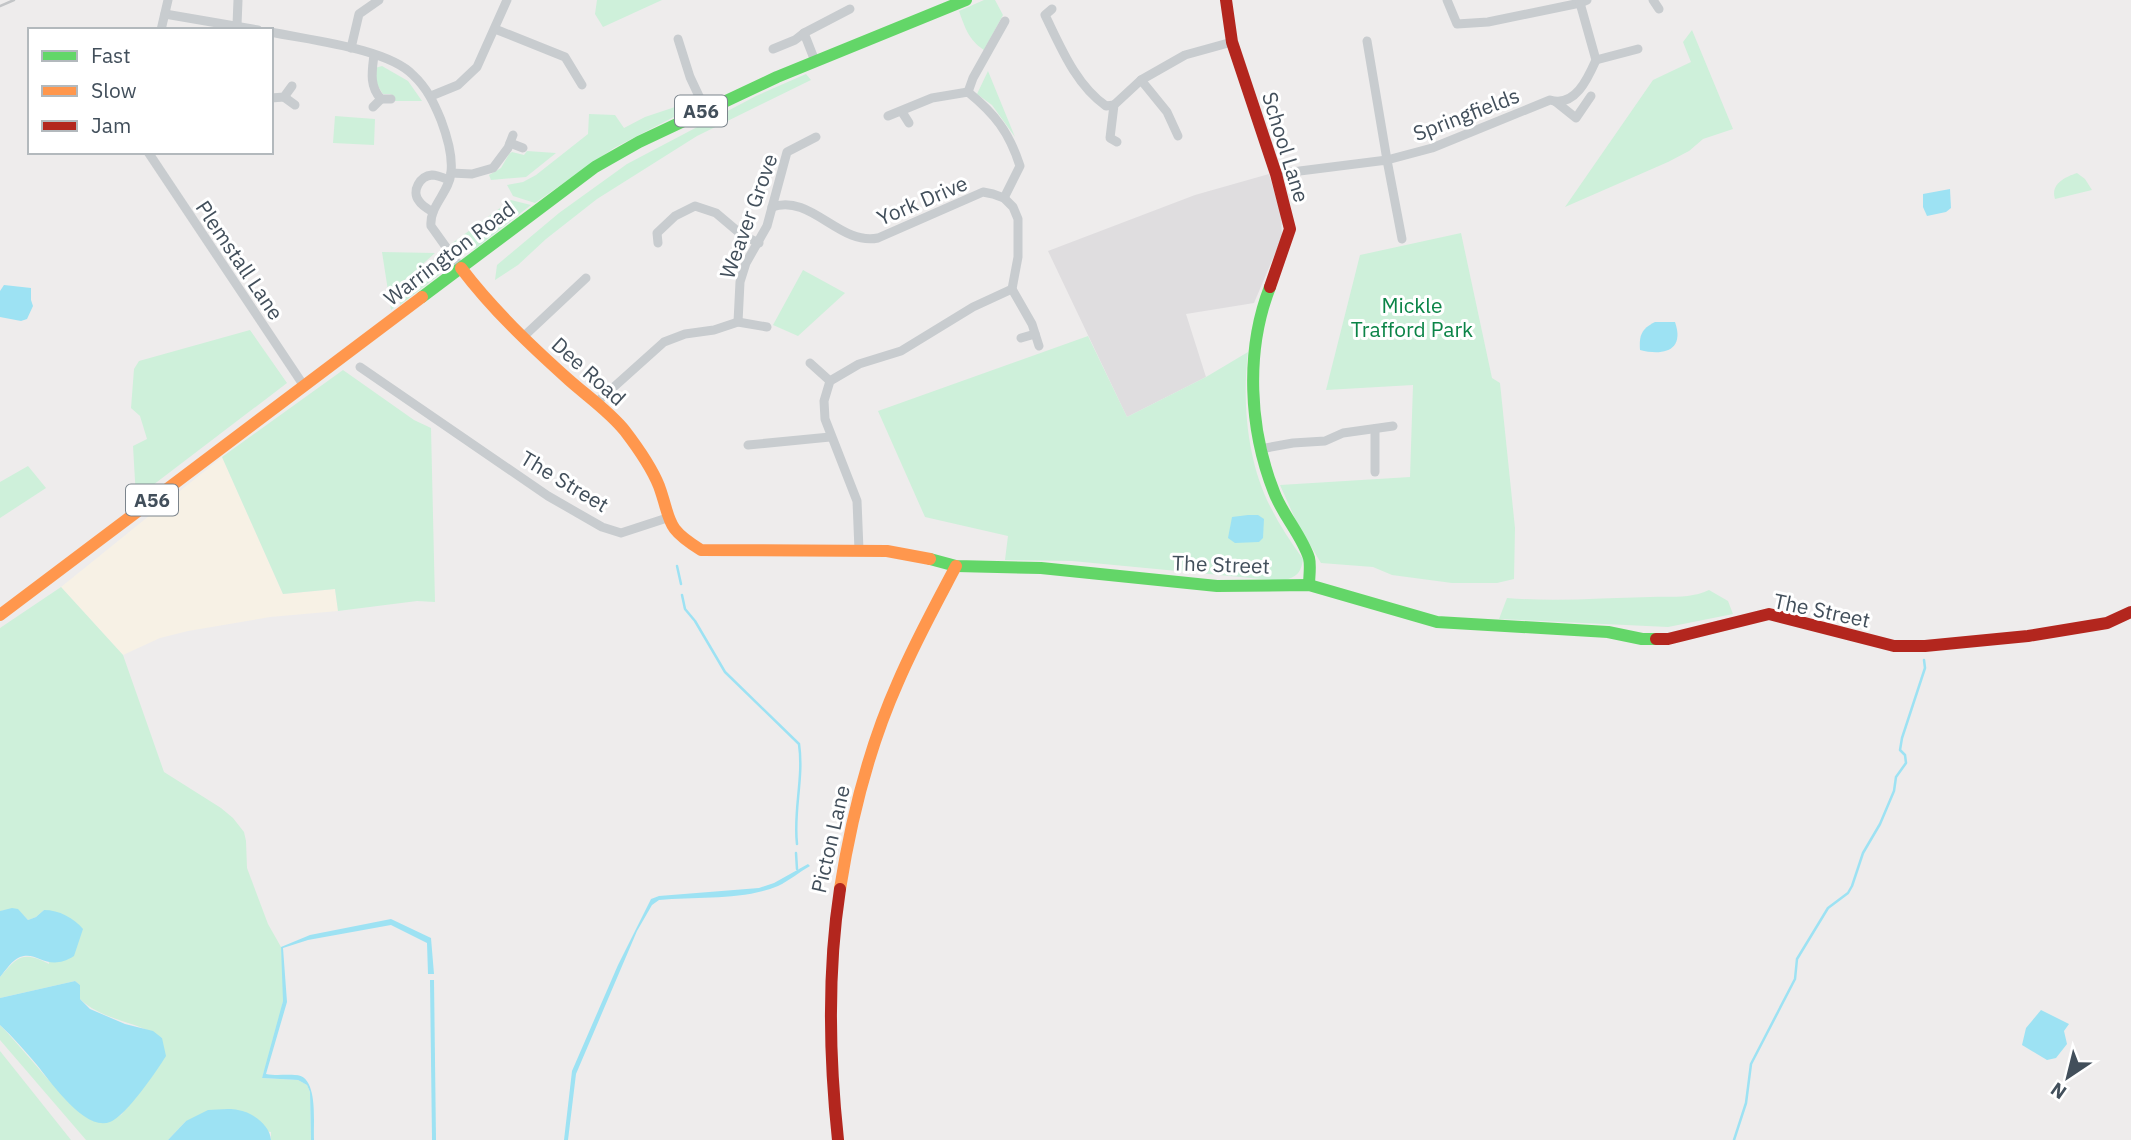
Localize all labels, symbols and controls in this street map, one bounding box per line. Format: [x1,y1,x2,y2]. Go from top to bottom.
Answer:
legend [28,28,273,154]
text: Fast [91,41,131,69]
text: Slow [91,76,137,104]
street label: Springfields [1409,81,1523,147]
street label: School Lane [1256,88,1316,206]
road number: A56 [675,96,727,127]
text: Jam [91,111,131,139]
street label: Weaver Grove [712,150,784,282]
street label: York Drive [873,168,971,232]
street label: Warrington Road [378,194,520,312]
street label: Plemstall Lane [190,195,290,325]
park label: Mickle Trafford Park [1351,291,1473,343]
street label: Dee Road [546,330,632,412]
street label: The Street [516,444,614,518]
road number: A56 [126,485,178,516]
street label: The Street [1172,548,1270,580]
street label: The Street [1771,586,1873,634]
street label: Picton Lane [804,782,856,896]
north arrow [2033,1042,2103,1112]
text: N [2046,1077,2071,1105]

